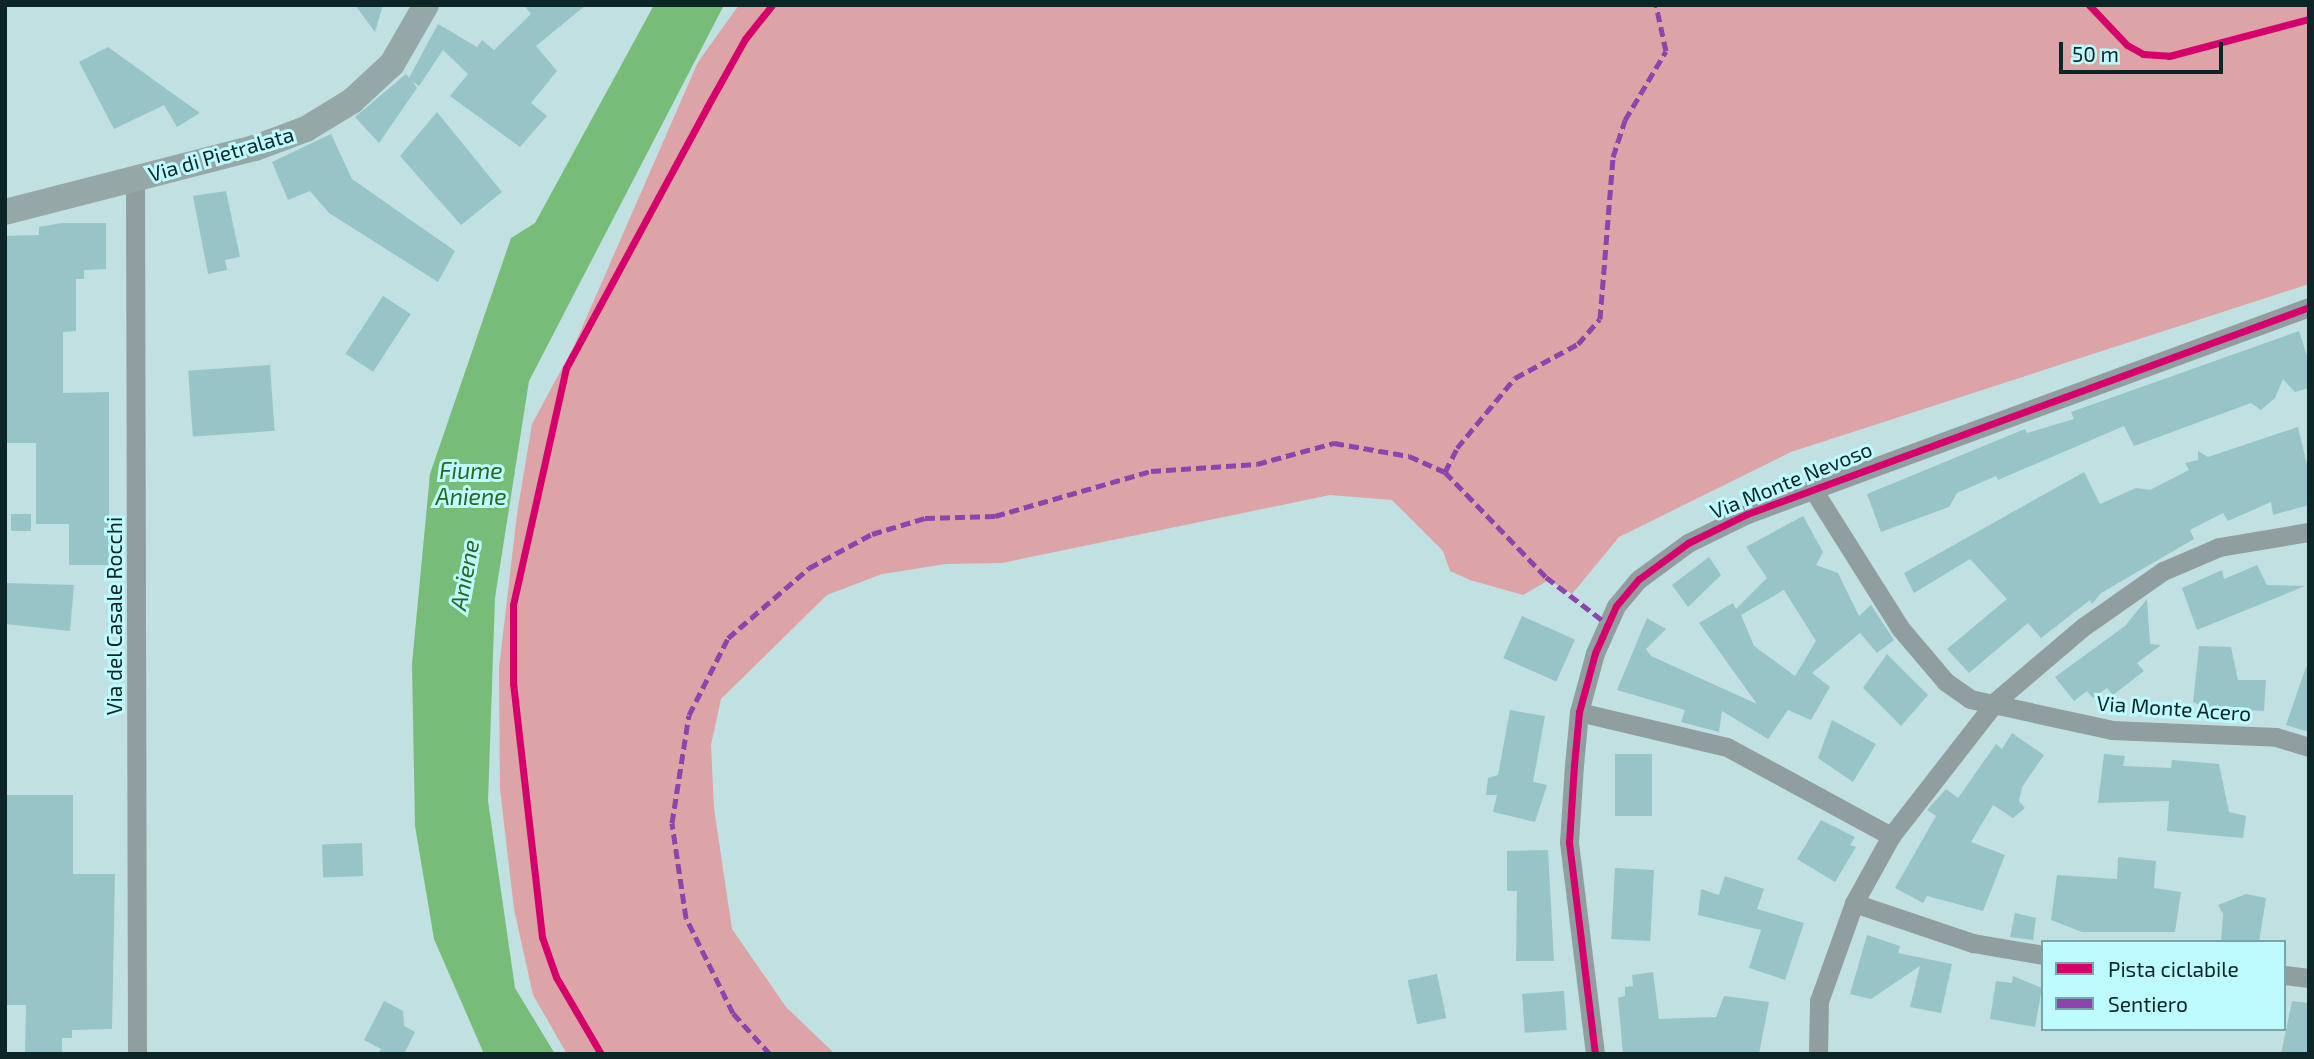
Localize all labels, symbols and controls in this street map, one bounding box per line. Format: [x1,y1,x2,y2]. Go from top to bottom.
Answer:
scale bar [2062,28,2226,72]
text: 50 m [2072,41,2119,66]
street label: Via di Pietralata [145,121,297,187]
street label: Via Monte Nevoso [1706,436,1876,524]
water label: Fiume Aniene [435,456,507,510]
street label: Via del Casale Rocchi [101,517,127,715]
water label: Aniene [444,537,484,613]
street label: Via Monte Acero [2096,690,2252,726]
legend [2041,940,2286,1031]
text: Pista ciclabile [2108,956,2239,981]
text: Sentiero [2108,991,2188,1016]

